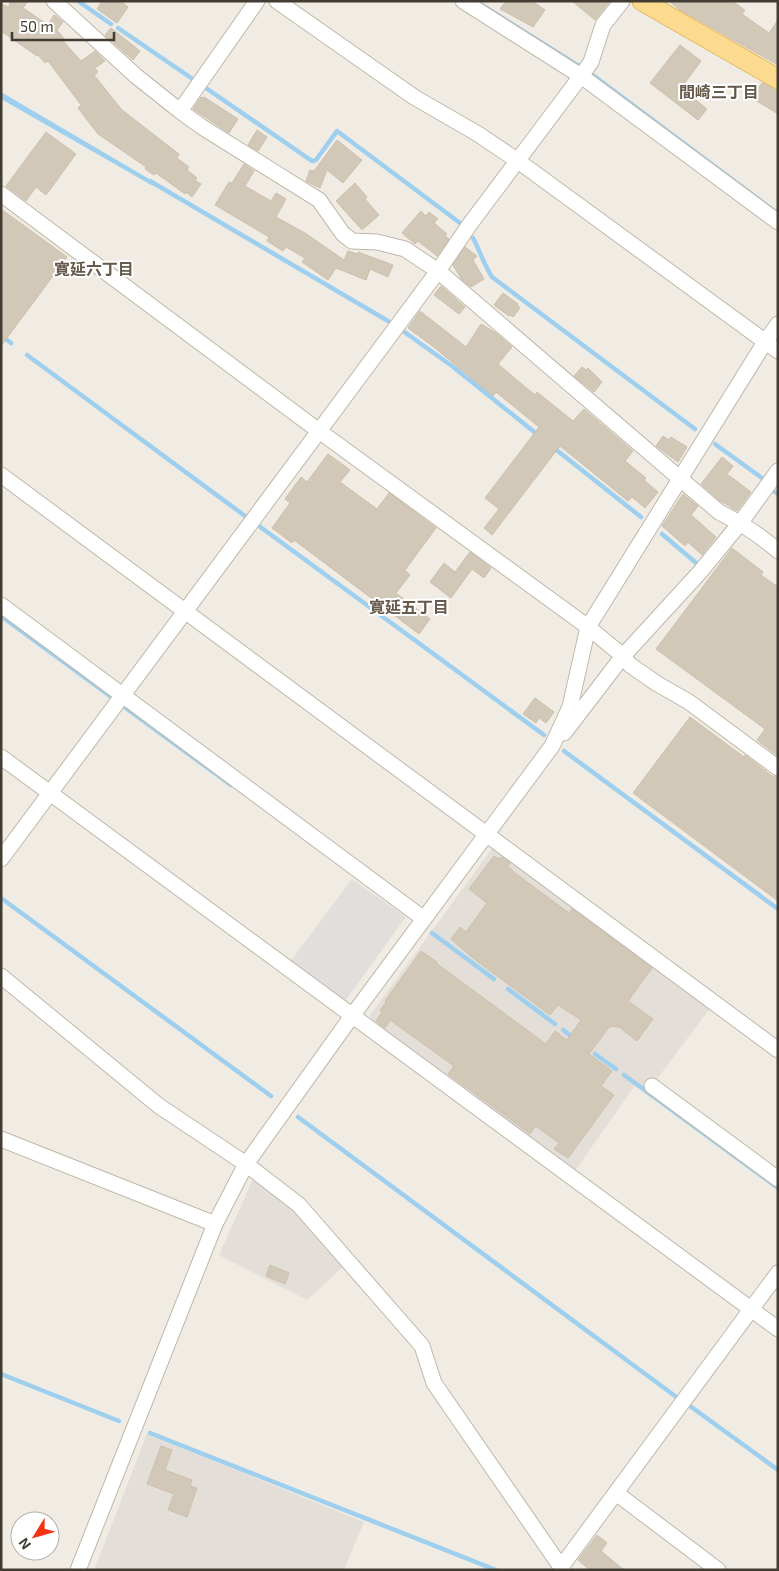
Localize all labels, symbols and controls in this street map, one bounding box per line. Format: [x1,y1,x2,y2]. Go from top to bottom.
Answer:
scale bar [12,10,115,42]
text: 50 m [20,17,54,35]
district label: 間崎三丁目 [679,82,759,101]
district label: 寛延六丁目 [54,259,134,278]
district label: 寛延五丁目 [369,597,449,616]
north arrow [10,1511,60,1561]
text: N [14,1535,34,1553]

